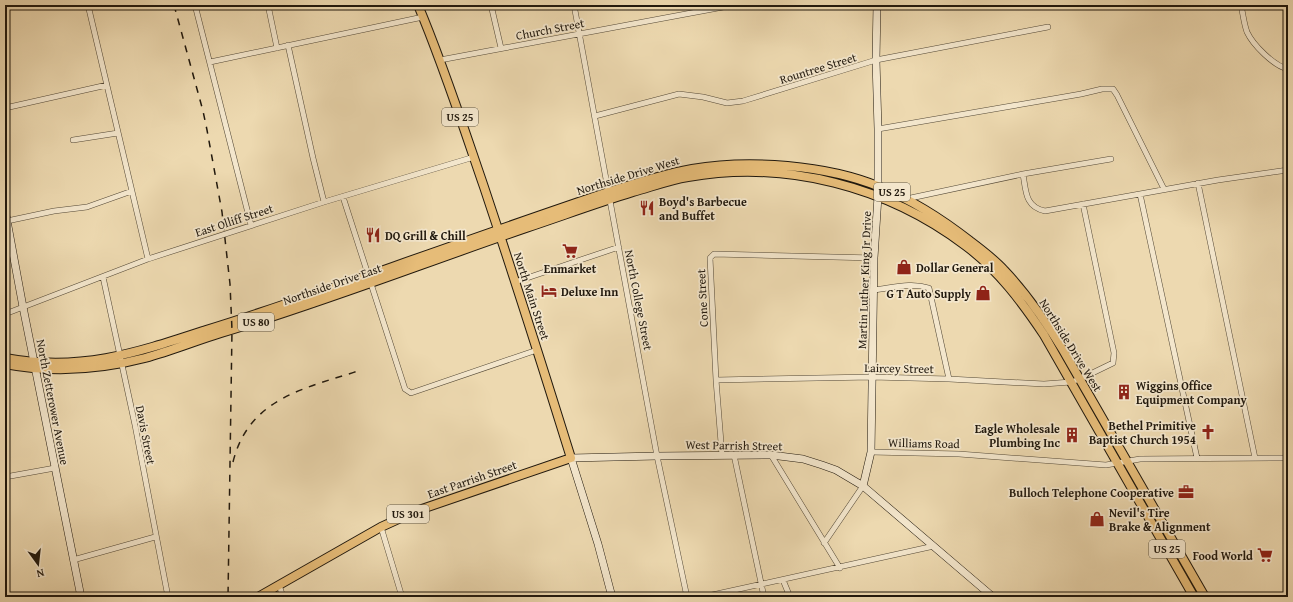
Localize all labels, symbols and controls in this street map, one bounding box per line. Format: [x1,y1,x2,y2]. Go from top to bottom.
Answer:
street label: Church Street [514,14,586,44]
street label: Rountree Street [777,48,859,88]
road number: US 25 [442,108,478,126]
street label: Northside Drive West [575,151,682,199]
road number: US 25 [874,183,910,201]
place label: Boyd's Barbecue and Buffet [659,193,747,224]
street label: East Olliff Street [193,199,276,241]
restaurant icon: Boyd's Barbecue and Buffet [638,199,656,217]
street label: Martin Luther King Jr Drive [853,210,875,349]
restaurant icon: DQ Grill & Chill [364,226,382,244]
place label: DQ Grill & Chill [385,227,466,244]
supermarket icon: Enmarket [561,242,579,260]
street label: North College Street [621,248,657,353]
street label: North Main Street [510,250,554,343]
shop icon: Dollar General [895,258,913,276]
street label: Northside Drive East [281,259,384,309]
place label: Dollar General [916,259,994,276]
place label: Enmarket [544,260,597,277]
street label: Cone Street [692,268,712,327]
hotel icon: Deluxe Inn [540,282,558,300]
place label: Deluxe Inn [561,283,618,300]
shop icon: G T Auto Supply [974,284,992,302]
place label: G T Auto Supply [887,285,972,302]
street label: Northside Drive West [1036,295,1107,395]
road number: US 80 [238,313,274,331]
street label: North Zetterower Avenue [32,338,74,467]
street label: Laircey Street [864,359,935,377]
place label: Wiggins Office Equipment Company [1136,377,1248,408]
building icon: Wiggins Office Equipment Company [1115,383,1133,401]
street label: Davis Street [132,404,160,467]
place label: Bethel Primitive Baptist Church 1954 [1089,417,1196,448]
place label: Eagle Wholesale Plumbing Inc [975,420,1060,451]
church icon: Bethel Primitive Baptist Church 1954 [1199,423,1217,441]
building icon: Eagle Wholesale Plumbing Inc [1063,426,1081,444]
street label: Williams Road [888,434,961,452]
street label: West Parrish Street [685,436,783,454]
street label: East Parrish Street [425,456,520,502]
office icon: Bulloch Telephone Cooperative [1177,483,1195,501]
place label: Bulloch Telephone Cooperative [1009,484,1174,501]
place label: Nevil's Tire Brake & Alignment [1109,504,1211,535]
road number: US 301 [387,505,429,523]
shop icon: Nevil's Tire Brake & Alignment [1088,510,1106,528]
road number: US 25 [1149,540,1185,558]
north arrow [18,544,58,584]
supermarket icon: Food World [1256,546,1274,564]
place label: Food World [1193,547,1253,564]
text: N [34,565,46,583]

